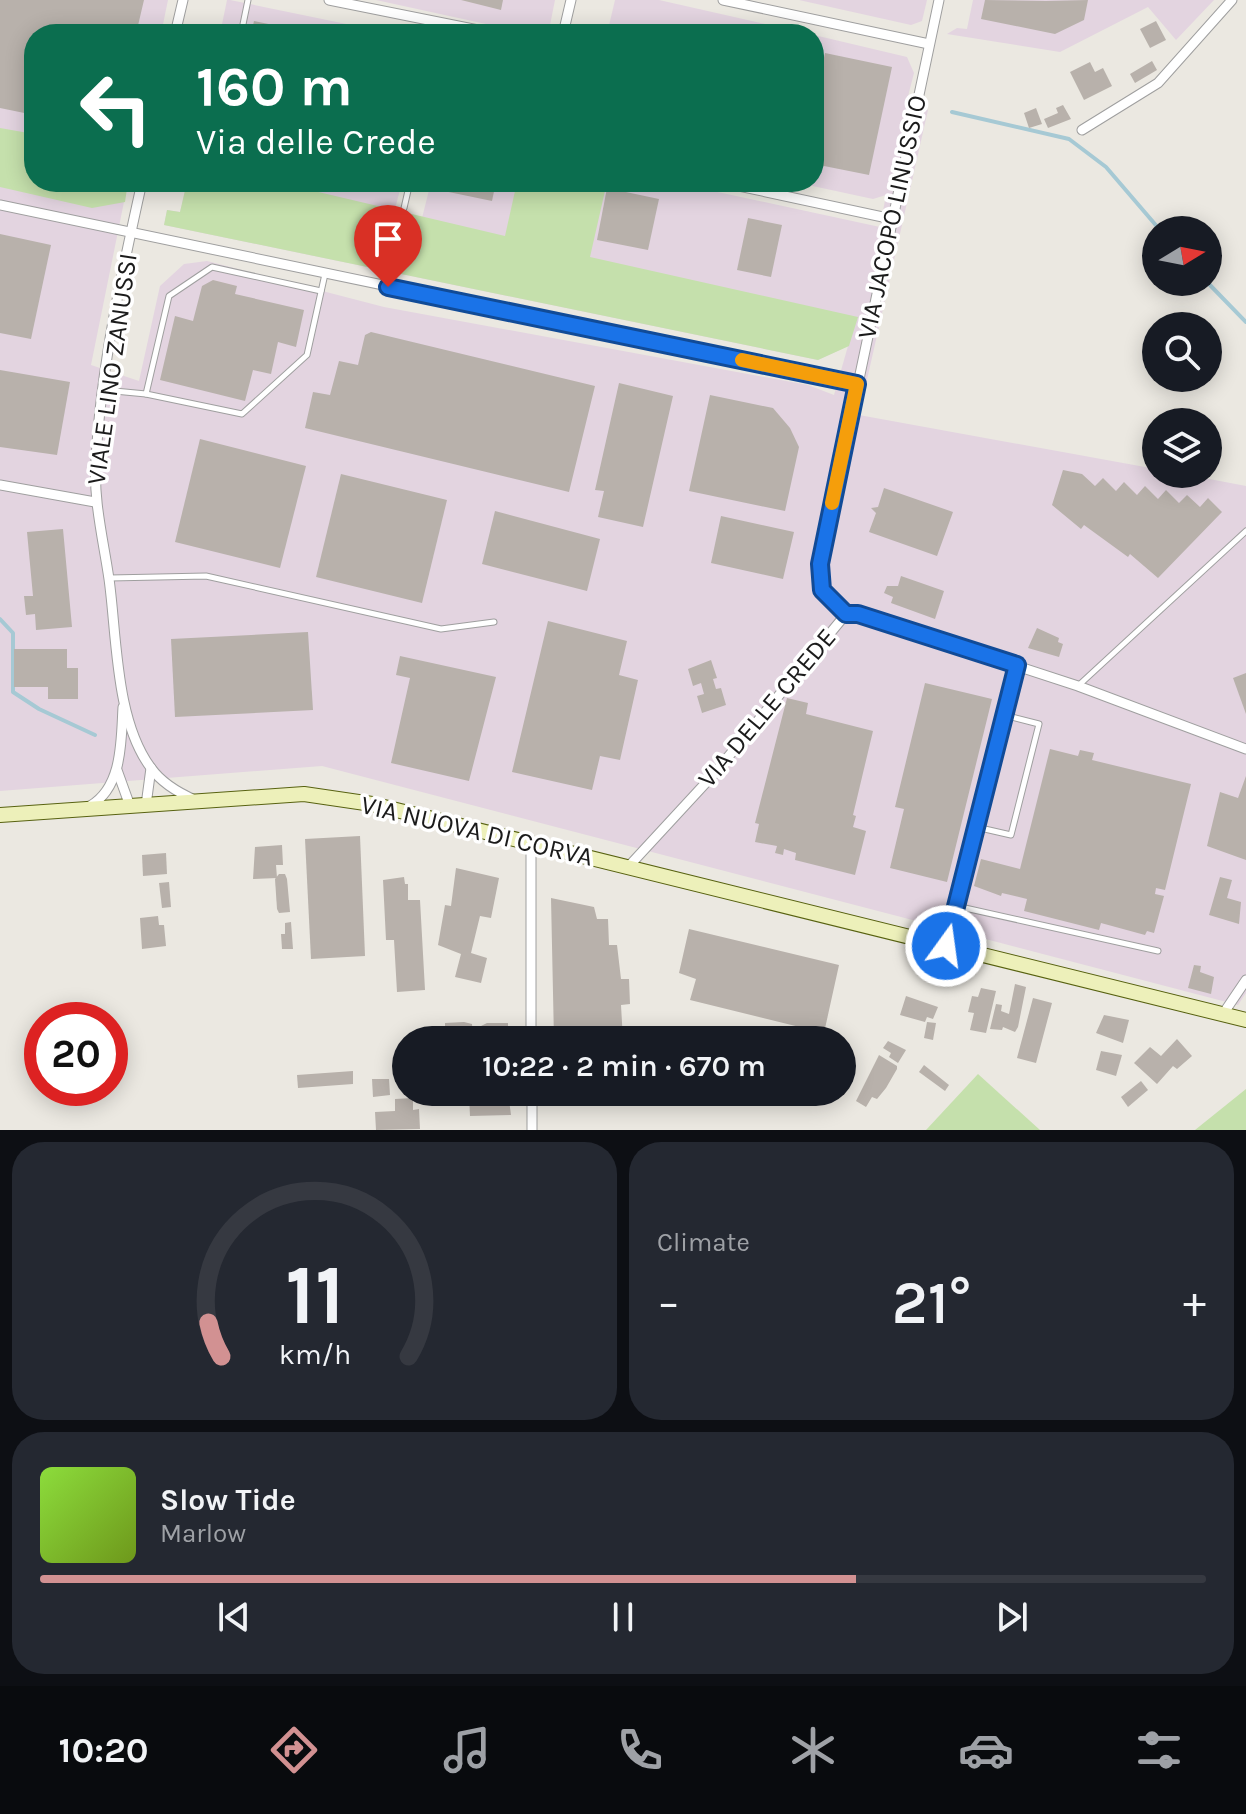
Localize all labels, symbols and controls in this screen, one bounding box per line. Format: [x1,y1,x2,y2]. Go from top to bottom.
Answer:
text: 160 m [196,54,353,119]
icon: left [64,56,168,160]
street label: VIA JACOPO LINUSSIO [851,92,933,342]
text: Via delle Crede [196,121,436,163]
pin [354,205,422,287]
north arrow [1142,216,1222,296]
map controls [1142,216,1222,488]
icon: arrive [366,217,410,261]
street label: VIALE LINO ZANUSSI [80,251,144,487]
button: search [1142,312,1222,392]
button: layers [1142,408,1222,488]
street label: VIA DELLE CREDE [691,622,843,794]
street label: VIA NUOVA DI CORVA [358,789,596,873]
position arrow [904,904,988,988]
speed limit sign: 20 [24,1002,128,1106]
text: 10:22 · 2 min · 670 m [482,1048,766,1084]
text: Climate [657,1227,750,1258]
text: 11 [285,1247,344,1344]
text: 21° [892,1268,971,1338]
text: − [657,1277,680,1328]
text: + [1183,1277,1206,1328]
text: km/h [278,1338,351,1371]
text: Slow Tide [160,1482,296,1518]
text: Marlow [160,1518,246,1549]
icon: previous [212,1595,256,1639]
icon: pause [601,1595,645,1639]
icon: next [990,1595,1034,1639]
icon: directions [266,1722,322,1778]
icon: music [439,1722,495,1778]
icon: phone [612,1722,668,1778]
icon: climate [785,1722,841,1778]
icon: car [958,1722,1014,1778]
icon: filters [1131,1722,1187,1778]
text: 10:20 [59,1729,148,1771]

